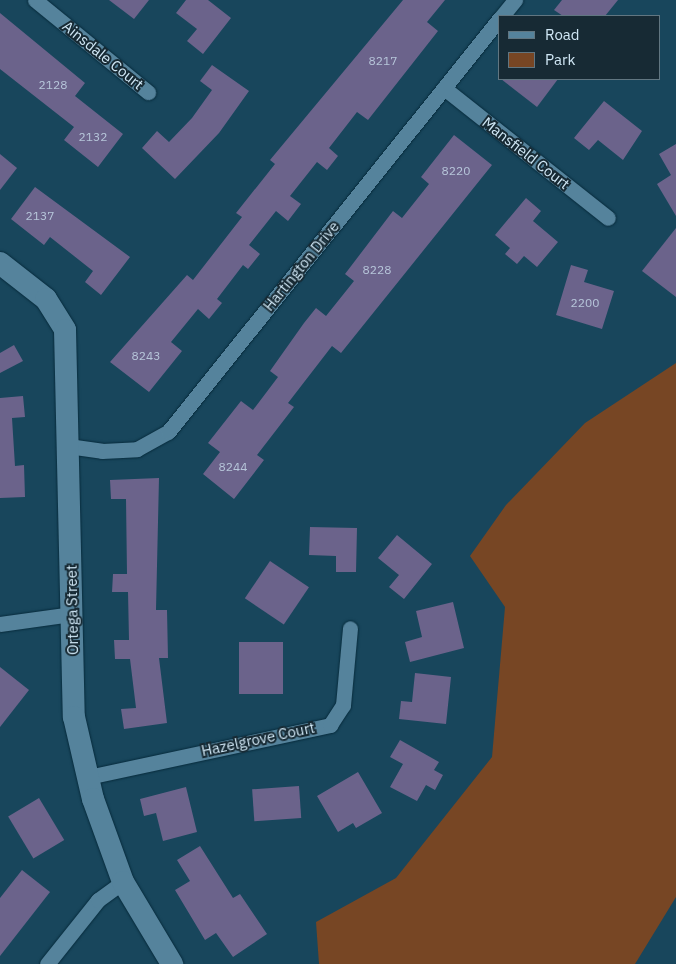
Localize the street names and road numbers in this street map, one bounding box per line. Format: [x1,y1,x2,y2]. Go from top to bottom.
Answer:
street label: Ainsdale Court [59,17,147,93]
street label: Mansfield Court [479,113,573,193]
street label: Hartington Drive [259,218,343,314]
street label: Ortega Street [62,565,82,655]
street label: Hazelgrove Court [200,718,316,760]

